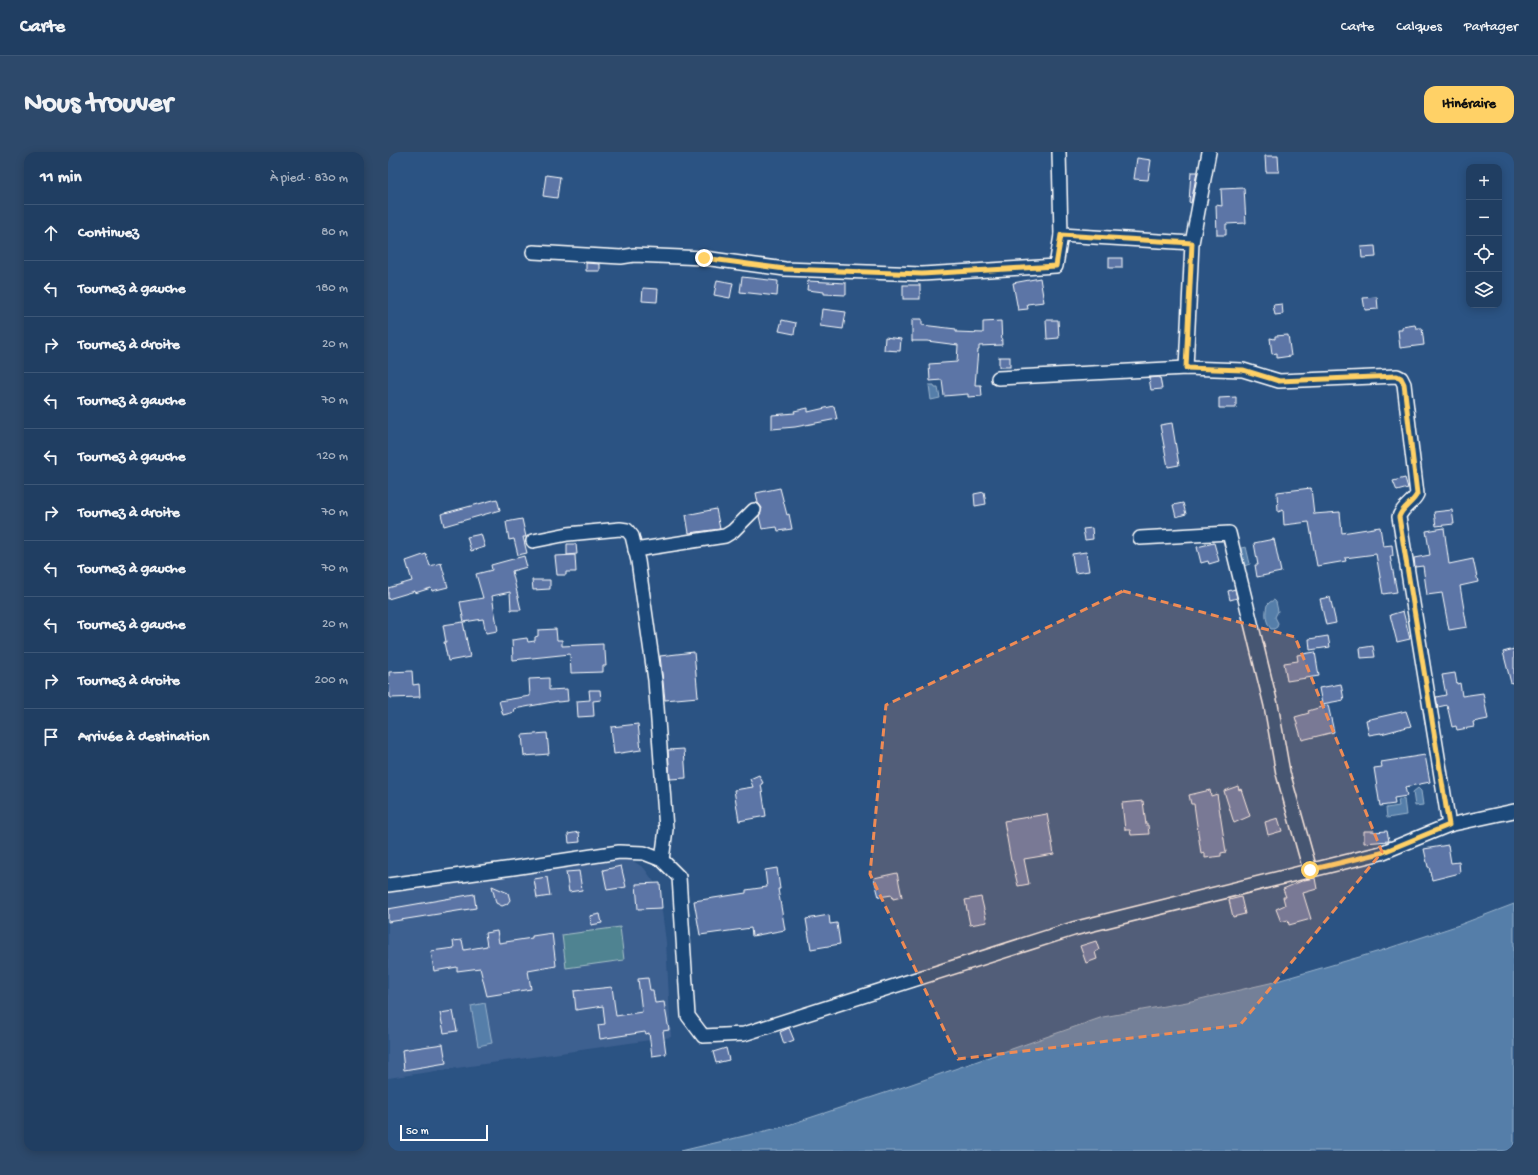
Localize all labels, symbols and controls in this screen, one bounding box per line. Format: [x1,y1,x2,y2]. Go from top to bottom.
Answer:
text: Carte [20,16,65,39]
text: Carte [1341,19,1374,36]
text: Calques [1396,19,1442,36]
text: Partager [1464,19,1518,36]
button: Itinéraire [1424,86,1514,123]
text: Nous trouver [24,88,173,121]
map controls [1466,164,1502,308]
button: + [1466,164,1502,200]
text: 11 min [40,168,82,188]
text: À pied · 830 m [270,171,348,186]
button: − [1466,200,1502,236]
icon: ahead [40,222,62,244]
text: Continuez [78,224,139,242]
text: 80 m [321,225,348,240]
button: locate [1466,236,1502,272]
route end [695,249,713,267]
button: layers [1466,272,1502,308]
icon: left [40,278,62,300]
text: Tournez à gauche [78,280,186,298]
text: 180 m [316,281,348,296]
icon: right [40,334,62,356]
text: Tournez à droite [78,336,180,354]
text: 20 m [322,337,348,352]
icon: left [40,390,62,412]
text: Tournez à gauche [78,392,186,410]
text: 70 m [322,393,348,408]
icon: left [40,446,62,468]
text: Tournez à gauche [78,448,186,466]
text: 120 m [317,449,348,464]
icon: right [40,502,62,524]
text: Tournez à droite [78,504,180,522]
text: 70 m [322,505,348,520]
icon: left [40,558,62,580]
text: Tournez à gauche [78,560,186,578]
text: 70 m [322,561,348,576]
icon: left [40,614,62,636]
text: Tournez à gauche [78,616,186,634]
text: 20 m [322,617,348,632]
icon: right [40,670,62,692]
text: Tournez à droite [78,672,180,690]
text: 200 m [315,673,348,688]
icon: arrive [40,726,62,748]
text: Arrivée à destination [78,728,209,746]
route start [1301,861,1319,879]
scale bar [400,1123,488,1142]
text: 50 m [406,1126,428,1138]

